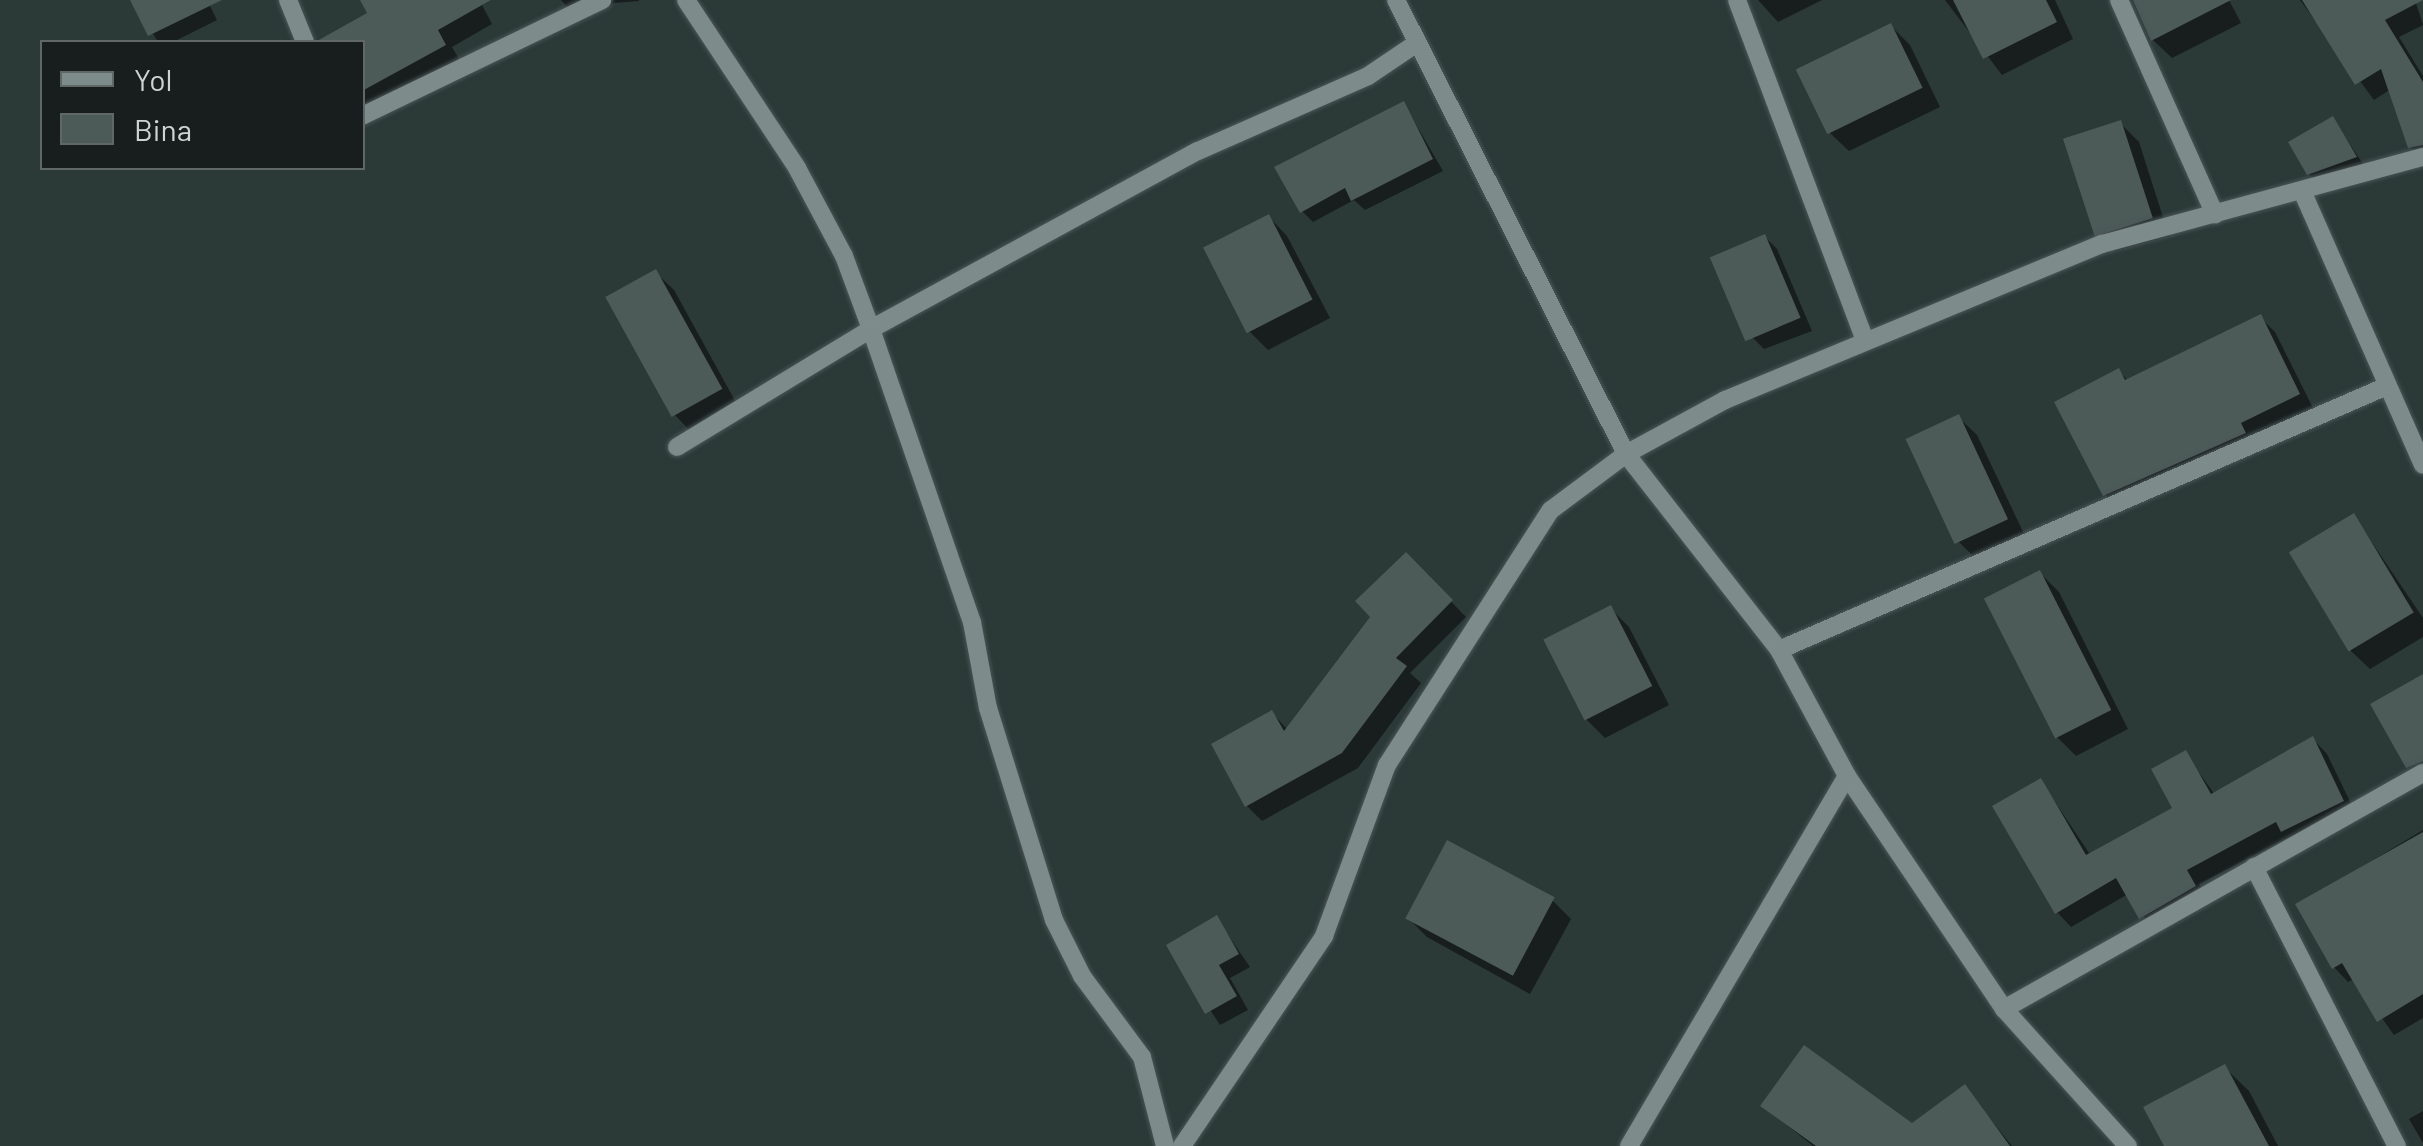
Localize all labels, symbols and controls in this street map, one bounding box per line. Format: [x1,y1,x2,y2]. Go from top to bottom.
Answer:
legend [40,40,365,170]
text: Yol [134,61,172,97]
text: Bina [134,111,192,147]

